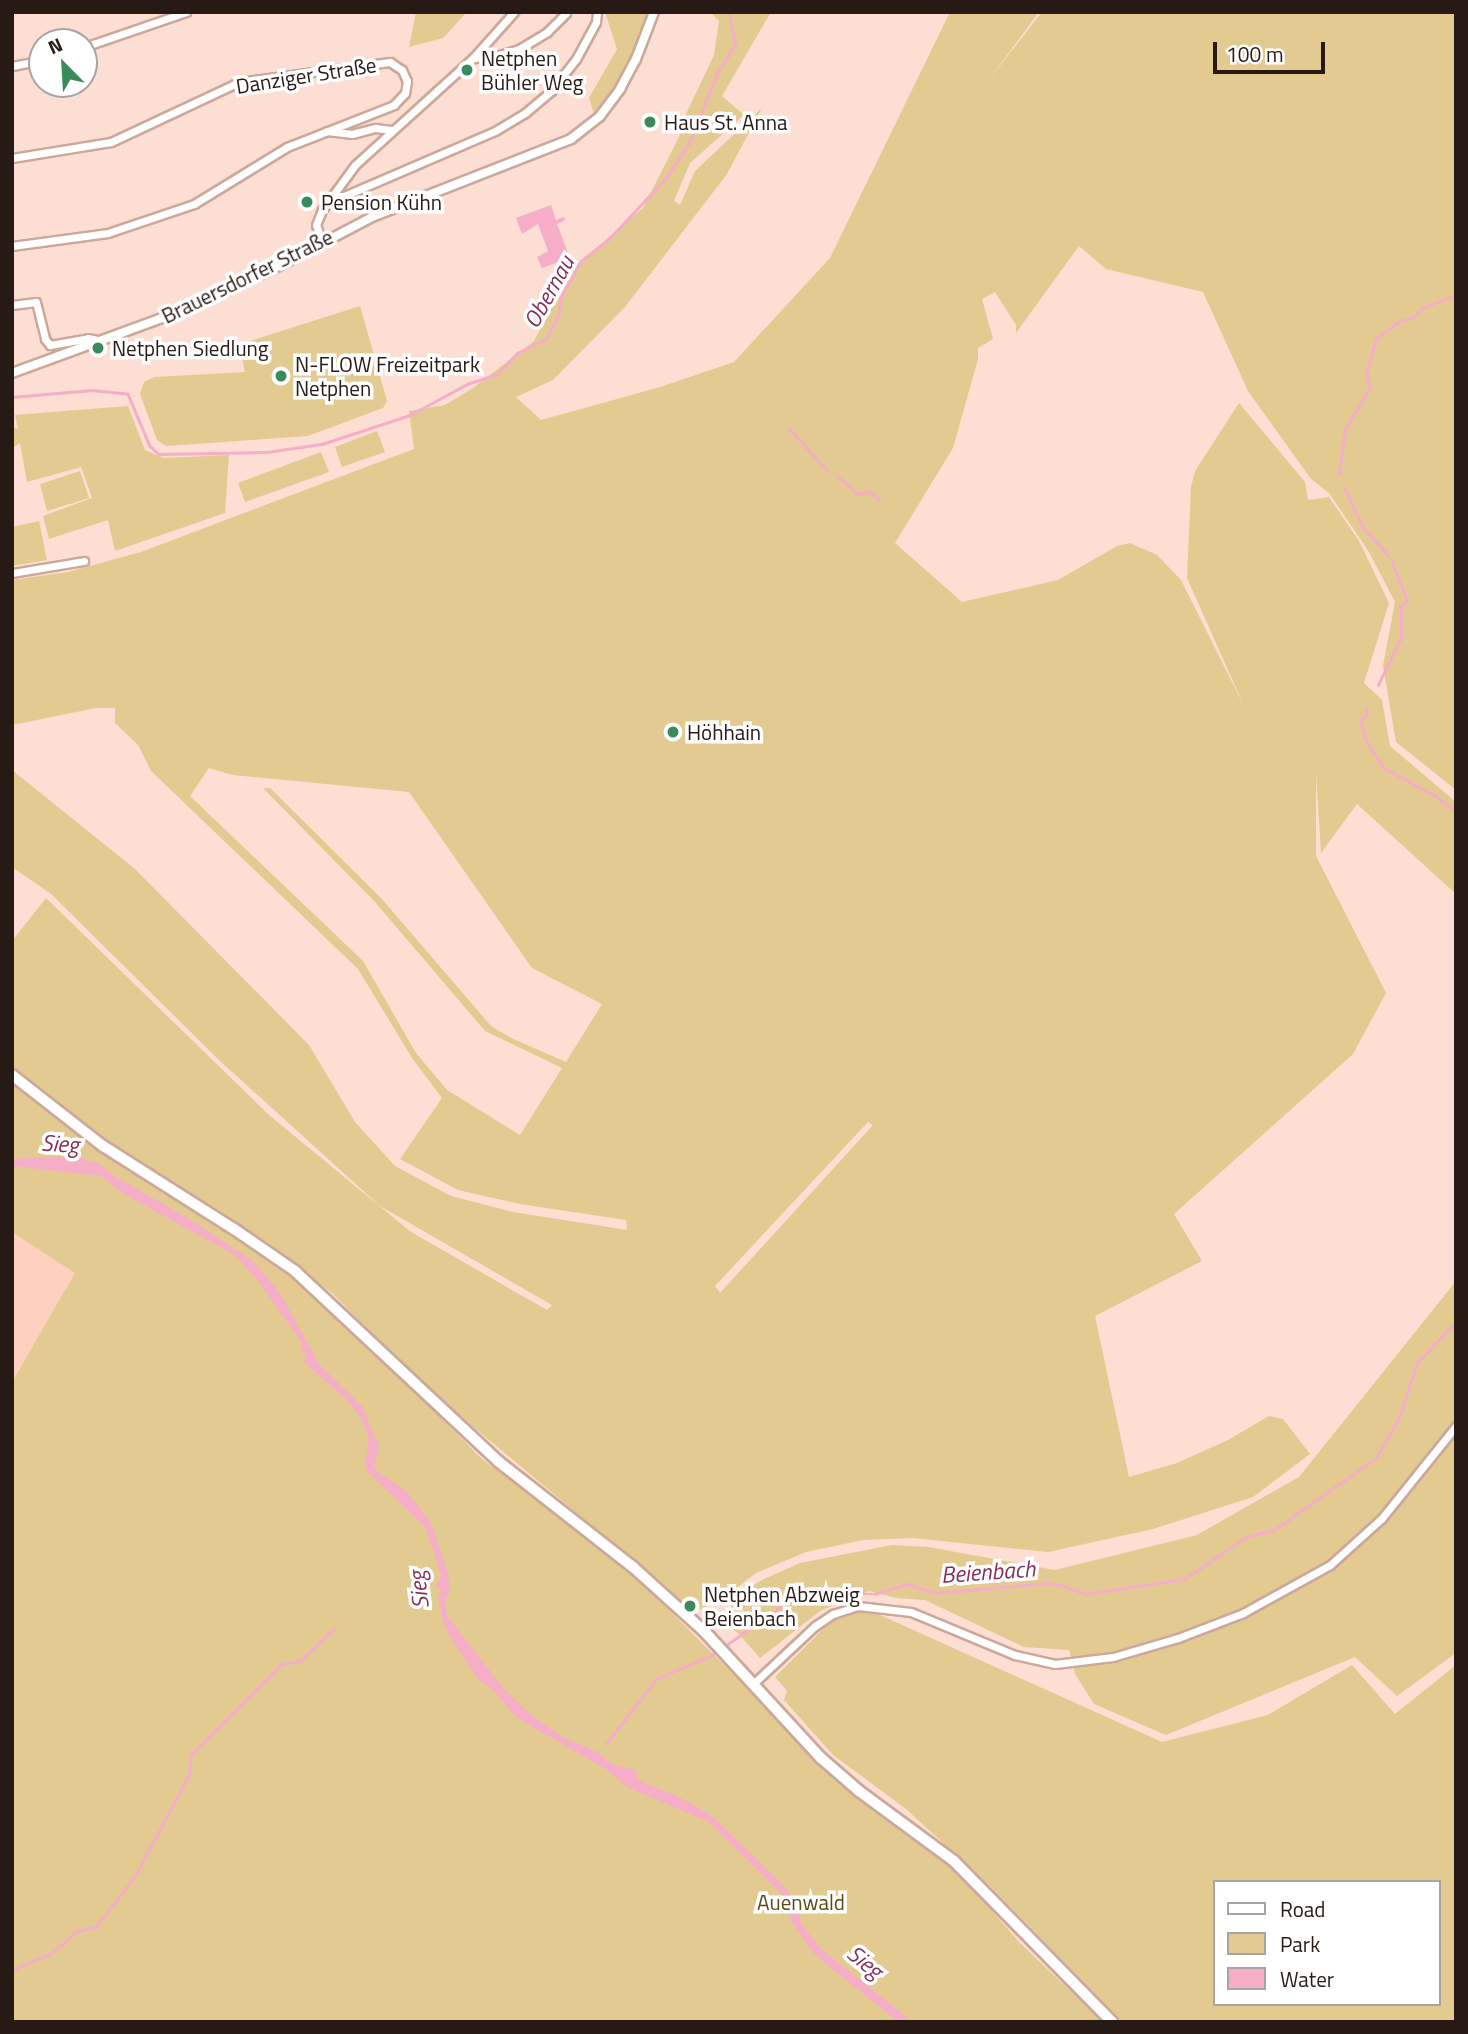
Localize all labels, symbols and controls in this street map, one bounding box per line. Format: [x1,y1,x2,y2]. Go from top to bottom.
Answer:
north arrow [28,28,98,98]
scale bar [1216,28,1328,72]
text: N [43,29,67,61]
text: 100 m [1226,38,1283,70]
place label: Netphen Bühler Weg [481,45,583,95]
street label: Danziger Straße [234,51,378,99]
marker: Netphen Bühler Weg [459,62,475,78]
place label: Haus St. Anna [664,109,788,135]
marker: Haus St. Anna [642,114,658,130]
place label: Pension Kühn [321,189,442,215]
marker: Pension Kühn [299,194,315,210]
street label: Brauersdorfer Straße [157,224,337,328]
water label: Obernau [518,251,580,333]
place label: Netphen Siedlung [112,335,269,361]
marker: Netphen Siedlung [90,340,106,356]
place label: N-FLOW Freizeitpark Netphen [295,351,480,401]
marker: N-FLOW Freizeitpark Netphen [273,368,289,384]
place label: Höhhain [687,719,761,745]
marker: Höhhain [665,724,681,740]
water label: Sieg [40,1129,80,1159]
water label: Beienbach [940,1555,1036,1589]
water label: Sieg [403,1570,435,1610]
place label: Netphen Abzweig Beienbach [704,1581,860,1631]
marker: Netphen Abzweig Beienbach [682,1598,698,1614]
legend [1212,1880,1440,2006]
park label: Auenwald [757,1889,845,1915]
text: Road [1280,1893,1325,1925]
text: Park [1280,1928,1320,1960]
water label: Sieg [842,1939,888,1985]
text: Water [1280,1963,1334,1995]

